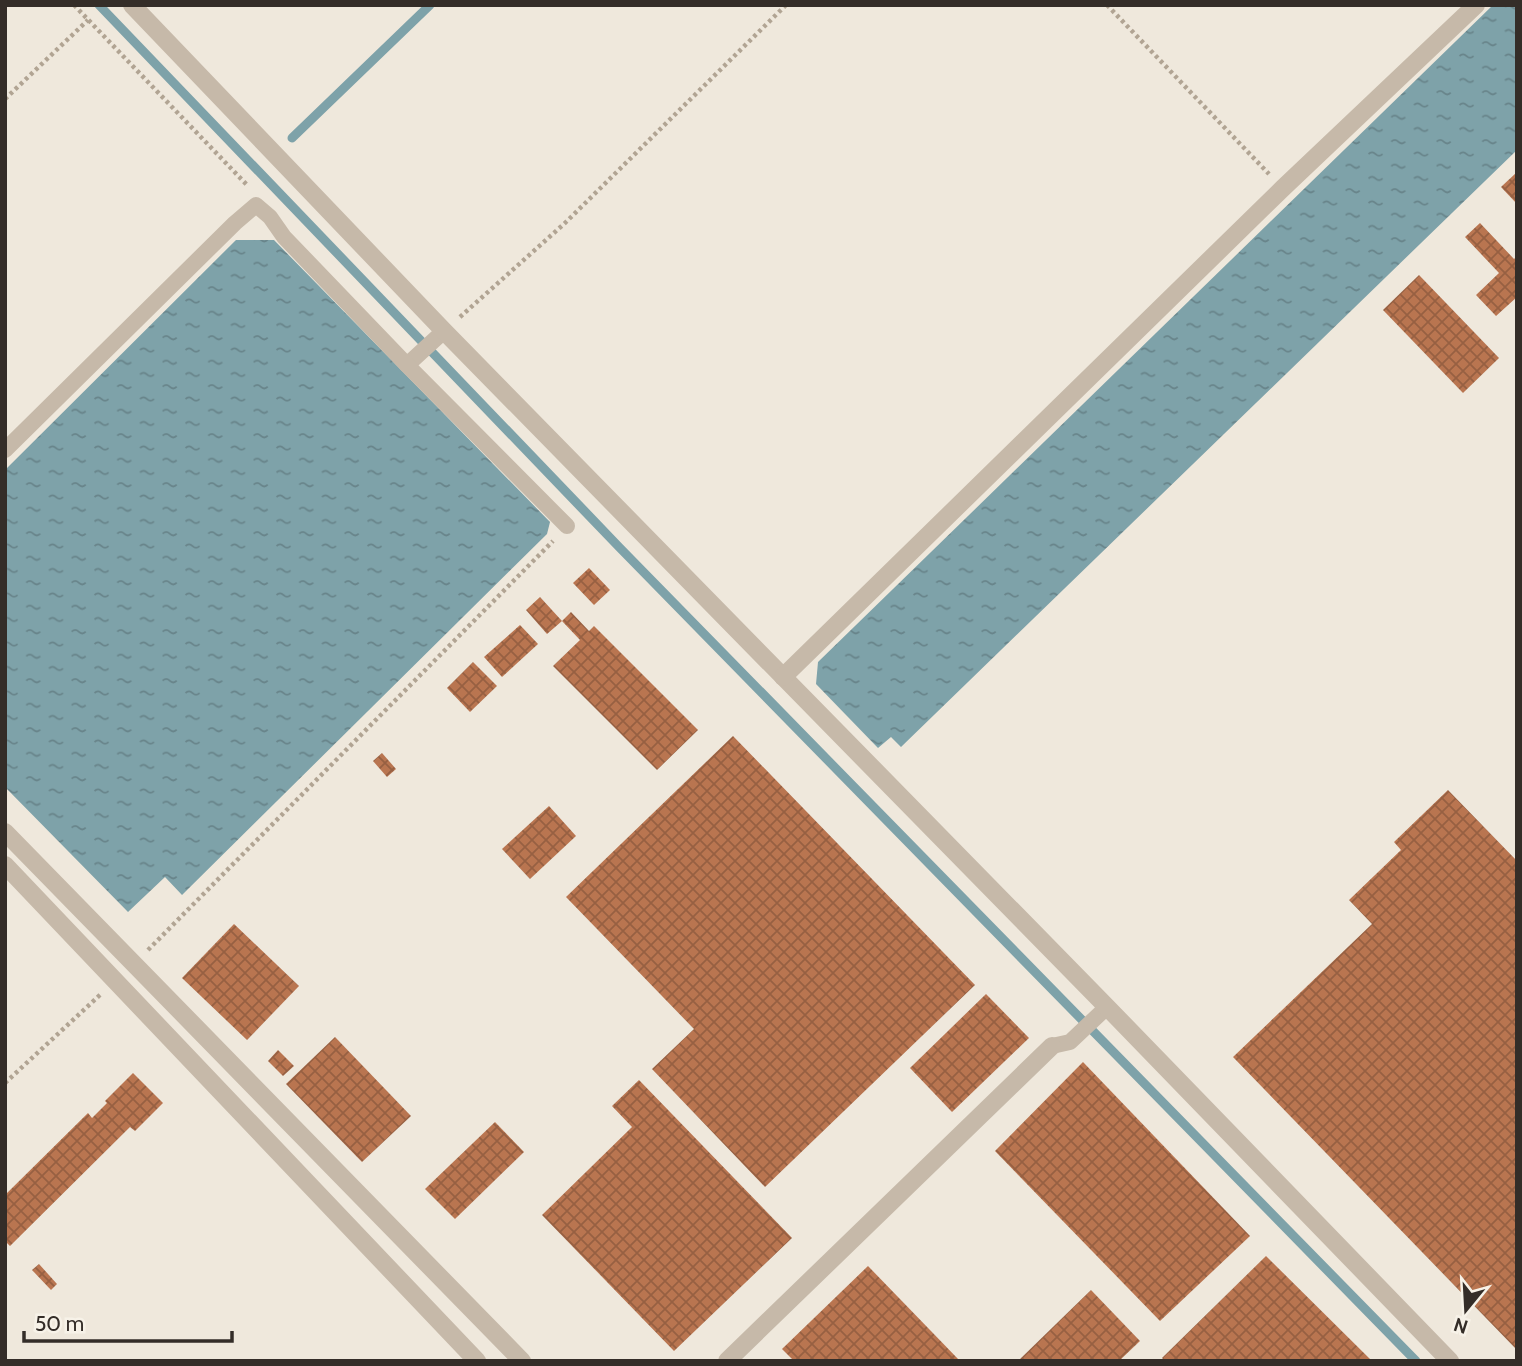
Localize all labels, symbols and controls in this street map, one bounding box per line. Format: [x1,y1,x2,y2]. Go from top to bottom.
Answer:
north arrow [1431,1275,1501,1345]
scale bar [24,1300,233,1344]
text: 50 m [35,1311,84,1336]
text: N [1451,1313,1471,1339]

